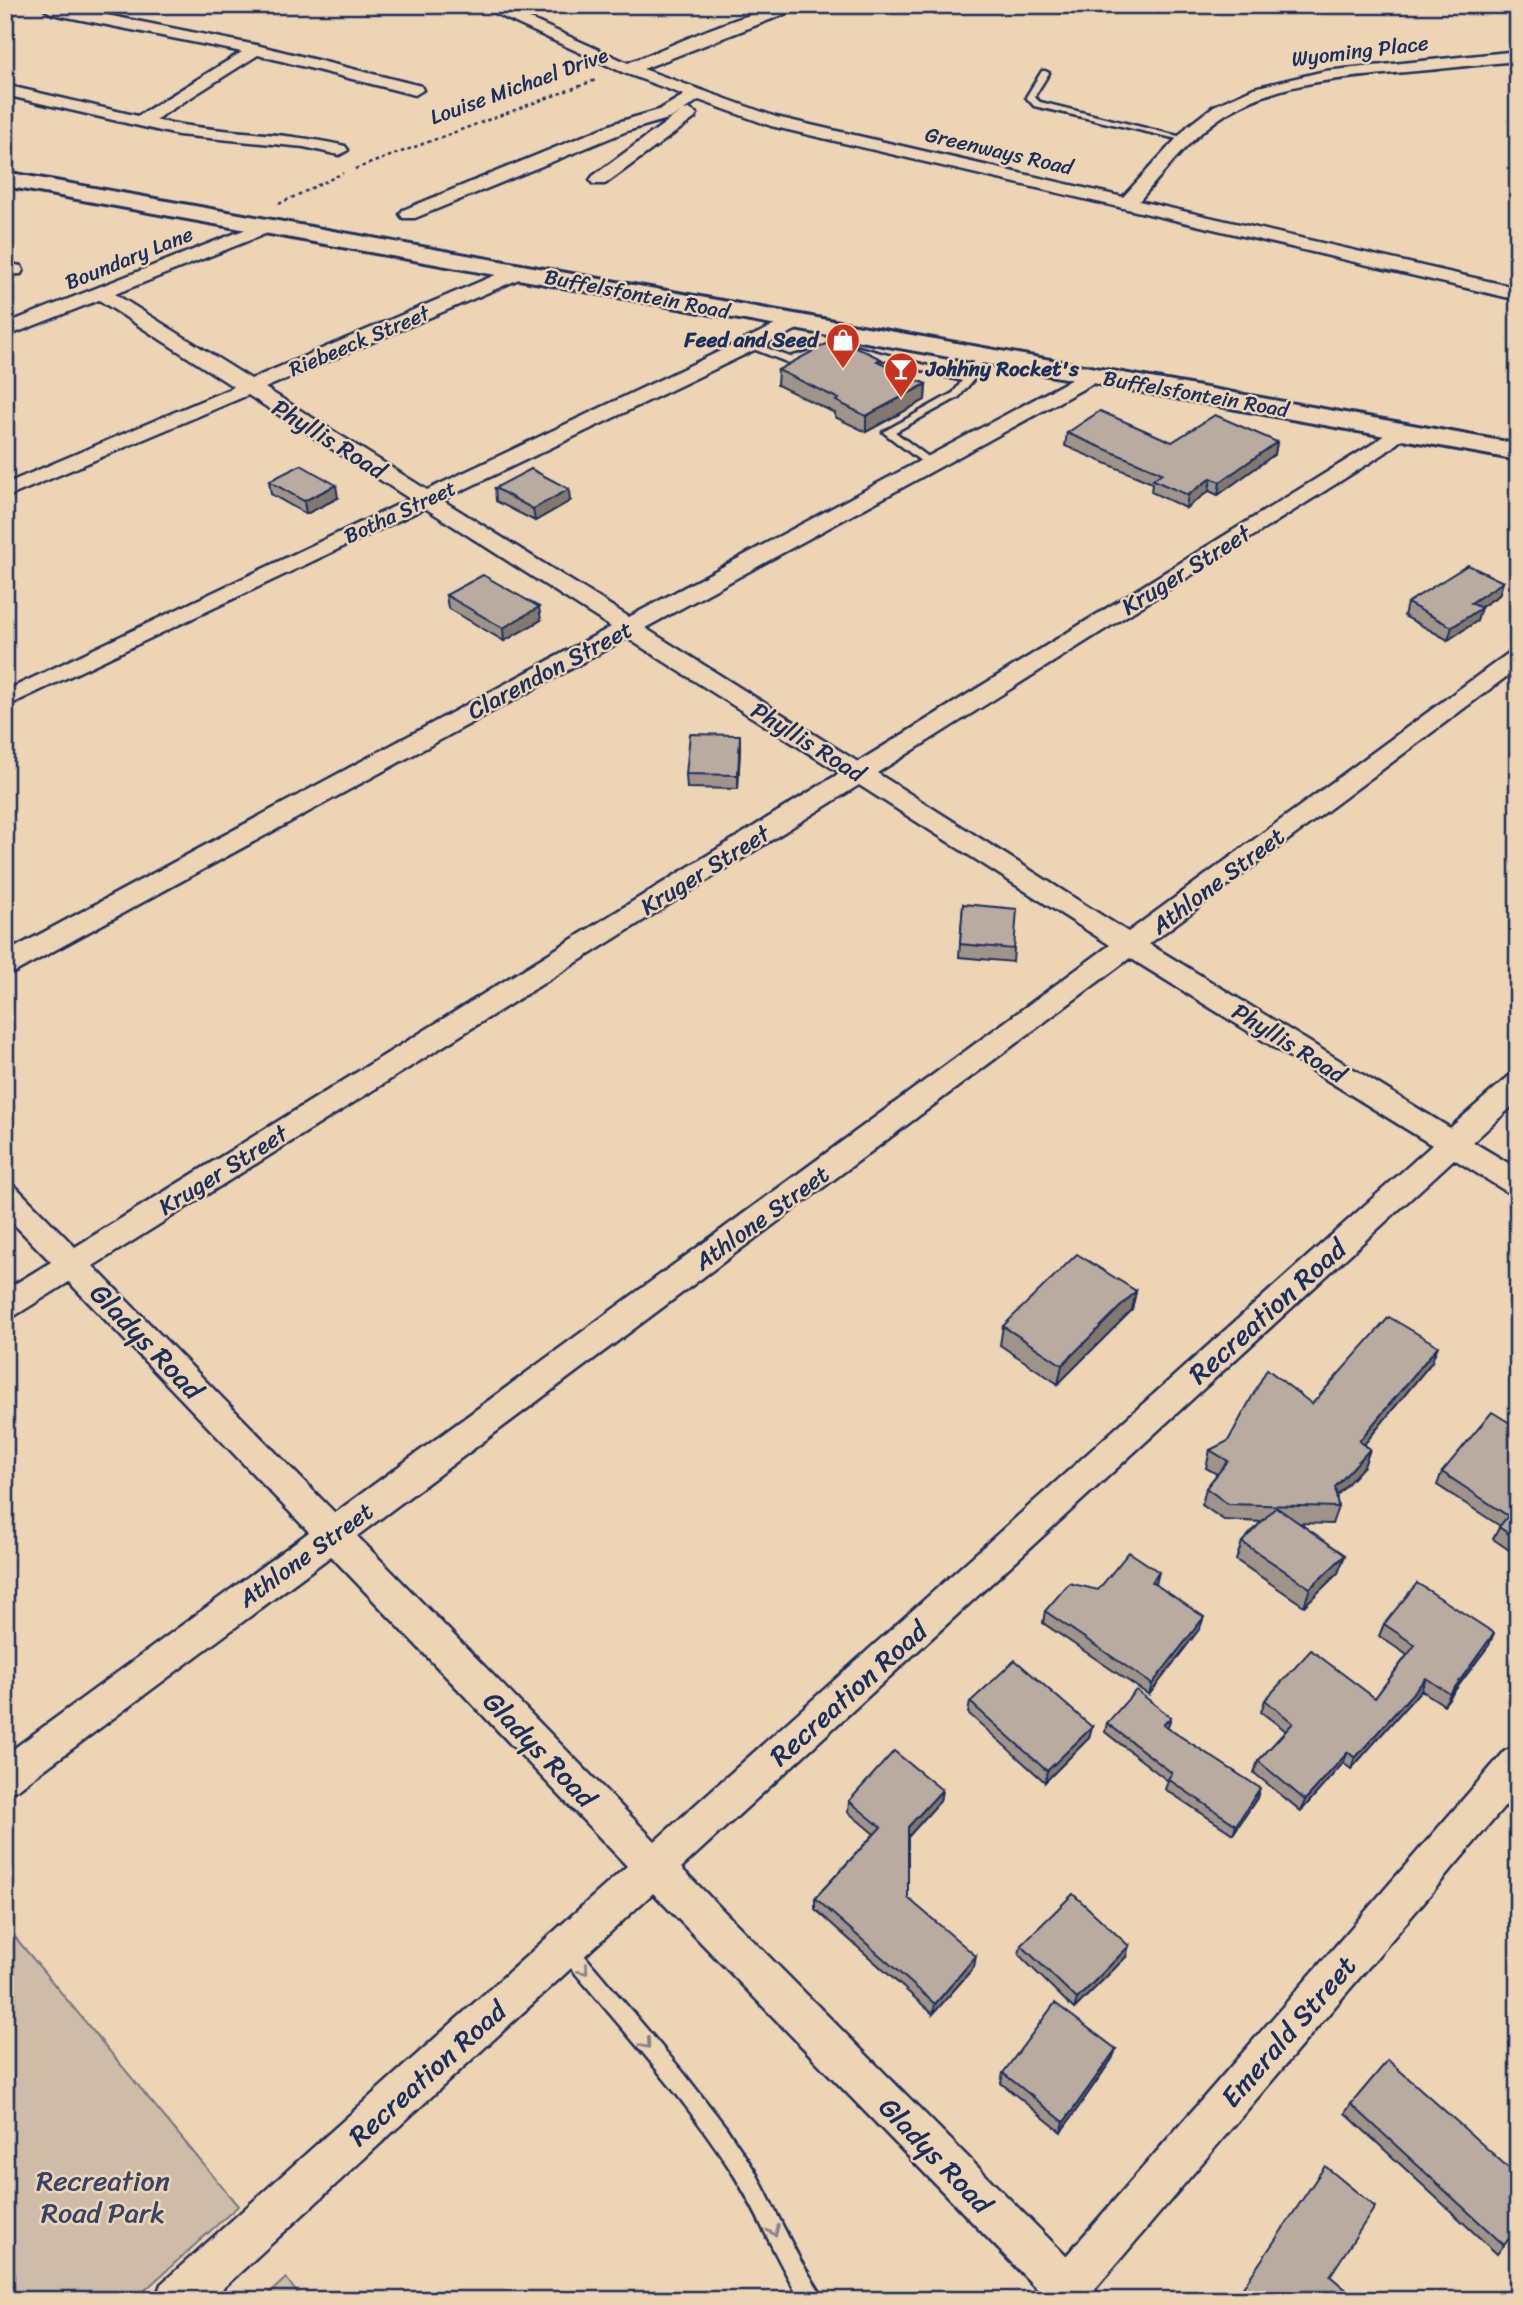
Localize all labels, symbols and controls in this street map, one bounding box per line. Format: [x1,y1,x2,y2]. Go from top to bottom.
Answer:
street label: Wyoming Place [1289,24,1431,78]
street label: Louise Michael Drive [424,36,614,136]
street label: Greenways Road [921,116,1079,187]
street label: Boundary Lane [59,215,199,301]
street label: Buffelsfontein Road [541,257,735,331]
street label: Riebeeck Street [283,294,437,388]
place label: Feed and Seed [683,321,820,359]
shop icon: Feed and Seed [824,321,862,370]
bar icon: Johhny Rocket's [882,350,920,399]
place label: Johhny Rocket's [925,350,1079,388]
street label: Buffelsfontein Road [1100,359,1294,429]
street label: Phyllis Road [263,387,396,492]
street label: Botha Street [337,469,463,555]
street label: Kruger Street [1113,513,1261,627]
street label: Clarendon Street [460,609,640,731]
street label: Phyllis Road [742,690,875,795]
street label: Kruger Street [632,813,780,927]
street label: Athlone Street [1141,816,1294,946]
street label: Phyllis Road [1223,991,1356,1096]
street label: Kruger Street [150,1113,298,1227]
street label: Athlone Street [684,1154,839,1282]
street label: Recreation Road [1176,1225,1360,1397]
street label: Gladys Road [77,1271,217,1413]
street label: Athlone Street [228,1491,383,1619]
street label: Recreation Road [757,1607,941,1779]
street label: Gladys Road [470,1679,610,1821]
street label: Emerald Street [1208,1944,1369,2119]
one-way arrow [576,1962,588,1975]
street label: Recreation Road [336,1987,520,2159]
one-way arrow [638,2036,650,2049]
street label: Gladys Road [866,2085,1006,2227]
park label: Recreation Road Park [36,2156,170,2237]
one-way arrow [765,2224,779,2236]

